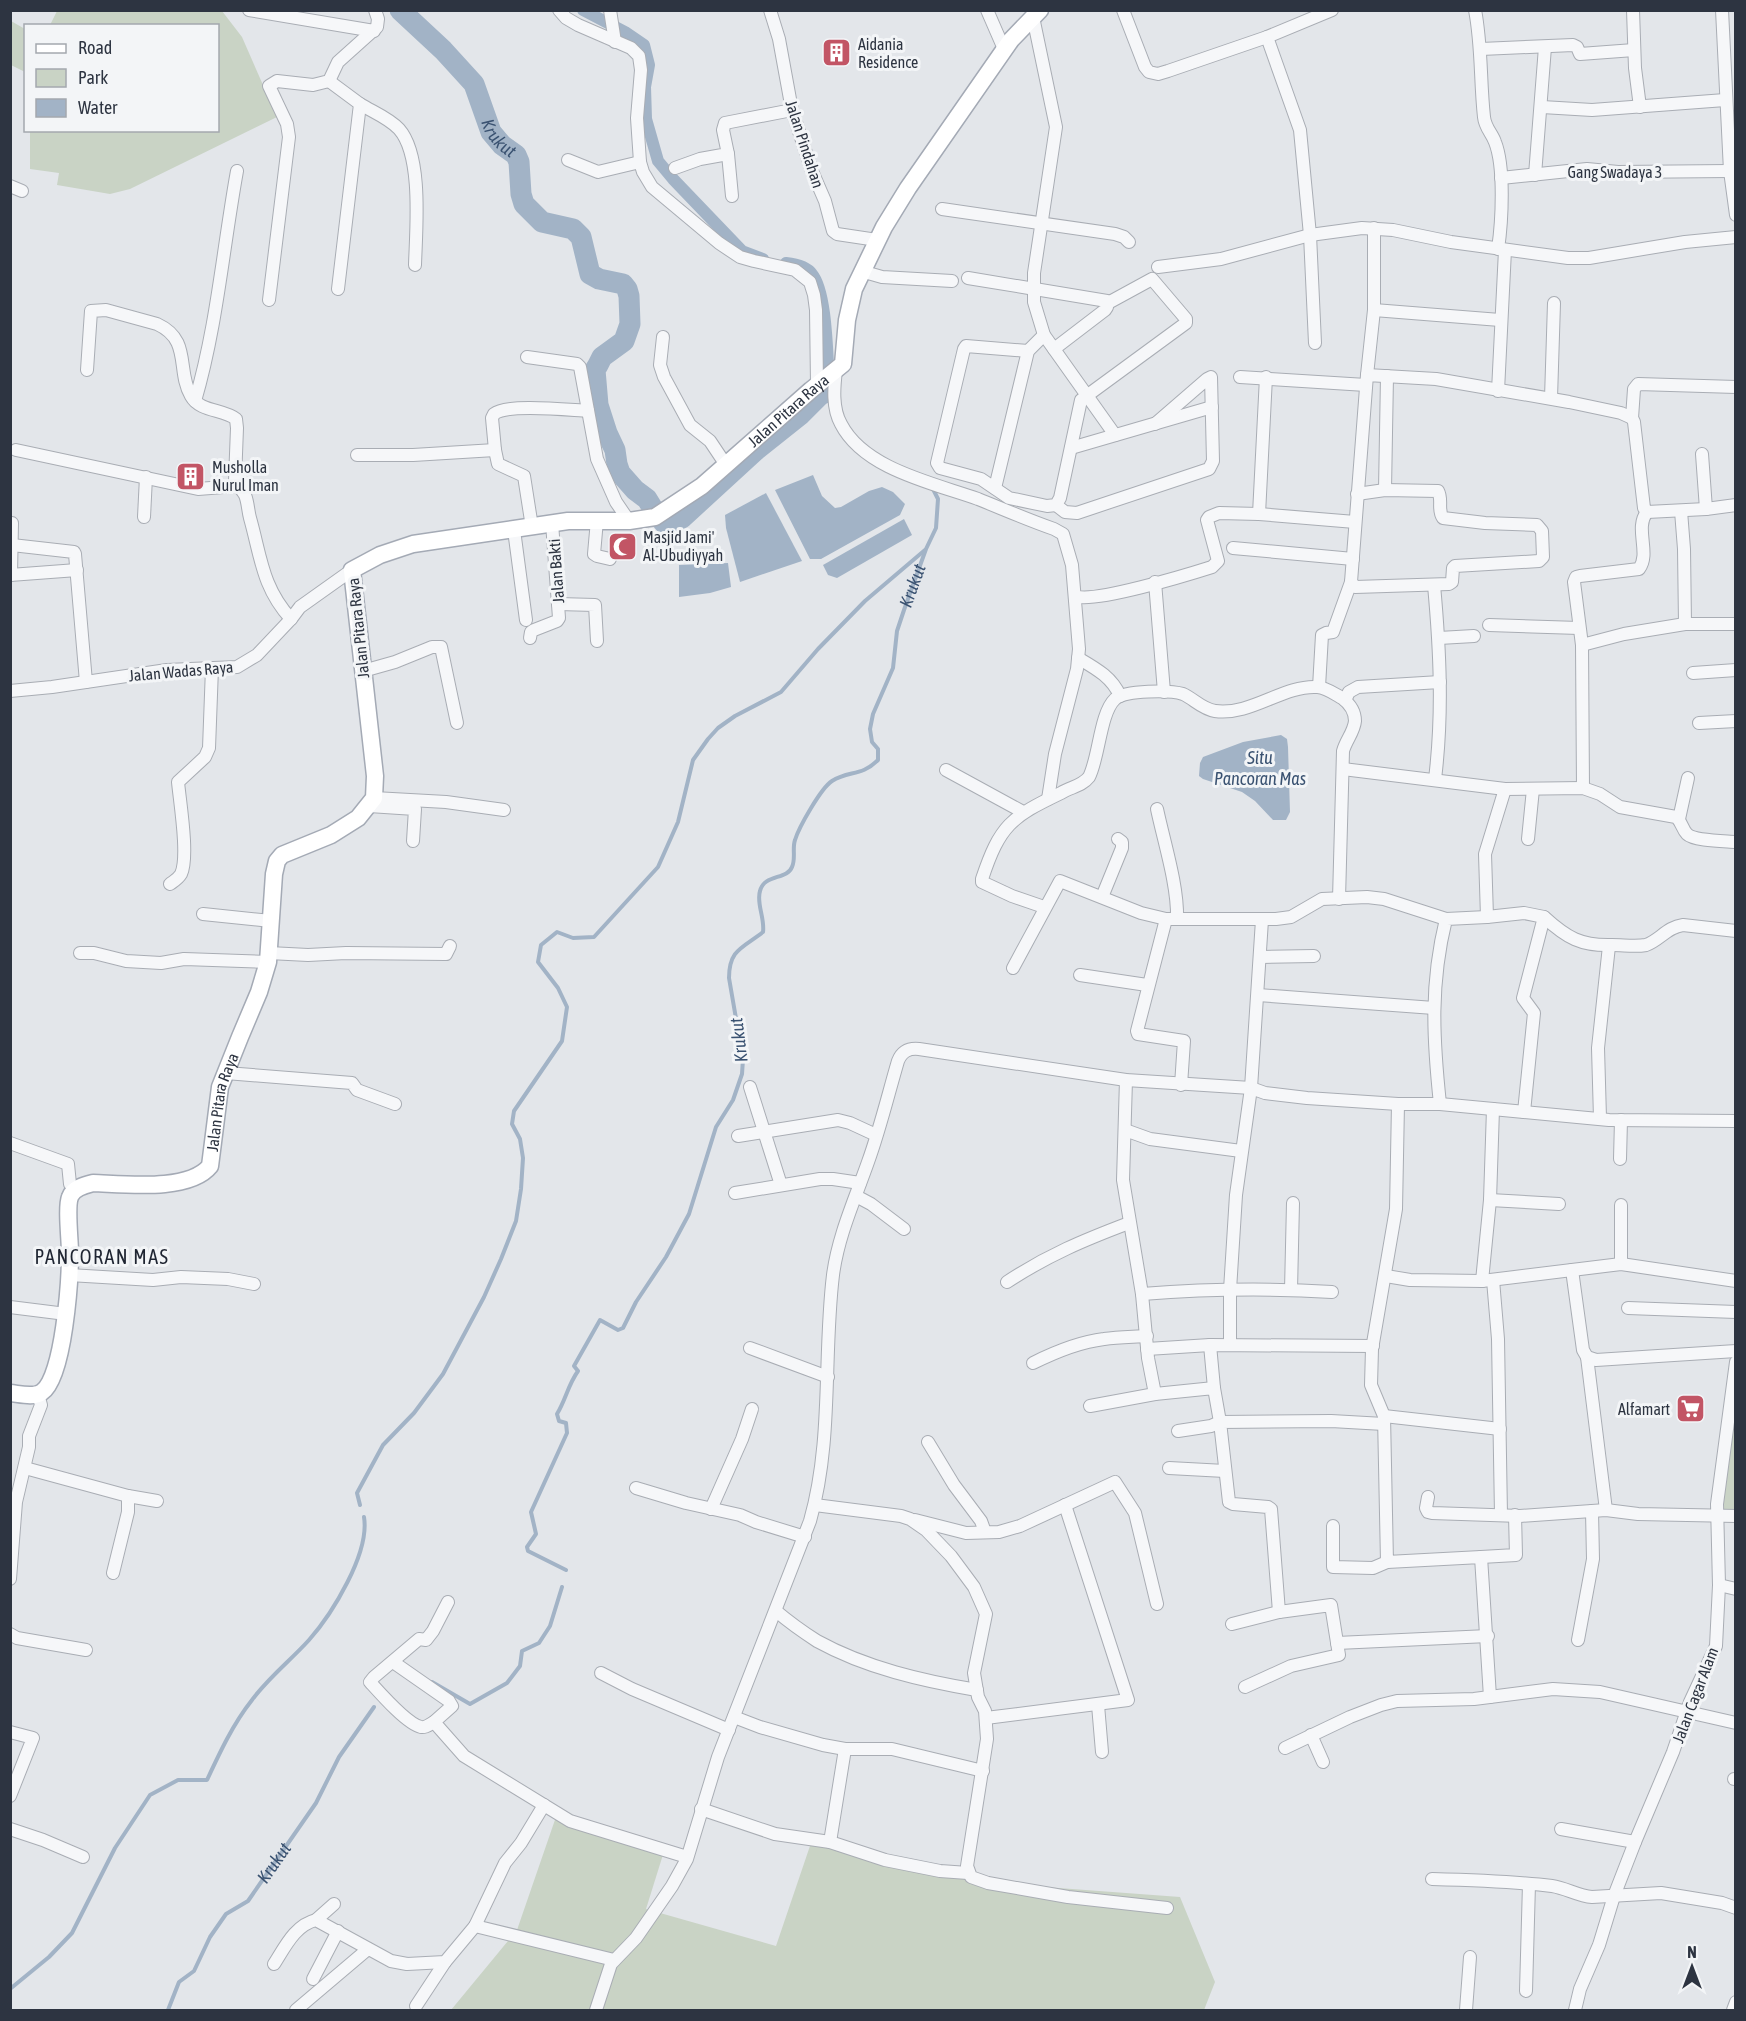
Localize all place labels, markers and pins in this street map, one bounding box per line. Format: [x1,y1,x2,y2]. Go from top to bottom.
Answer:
place label: Aidania Residence [858,35,918,71]
building icon: Aidania Residence [821,37,853,69]
place label: Musholla Nurul Iman [212,458,279,494]
building icon: Musholla Nurul Iman [175,460,207,492]
place label: Masjid Jami' Al-Ubudiyyah [643,528,723,565]
mosque icon: Masjid Jami' Al-Ubudiyyah [606,530,638,562]
supermarket icon: Alfamart [1675,1393,1707,1425]
place label: Alfamart [1618,1400,1670,1418]

